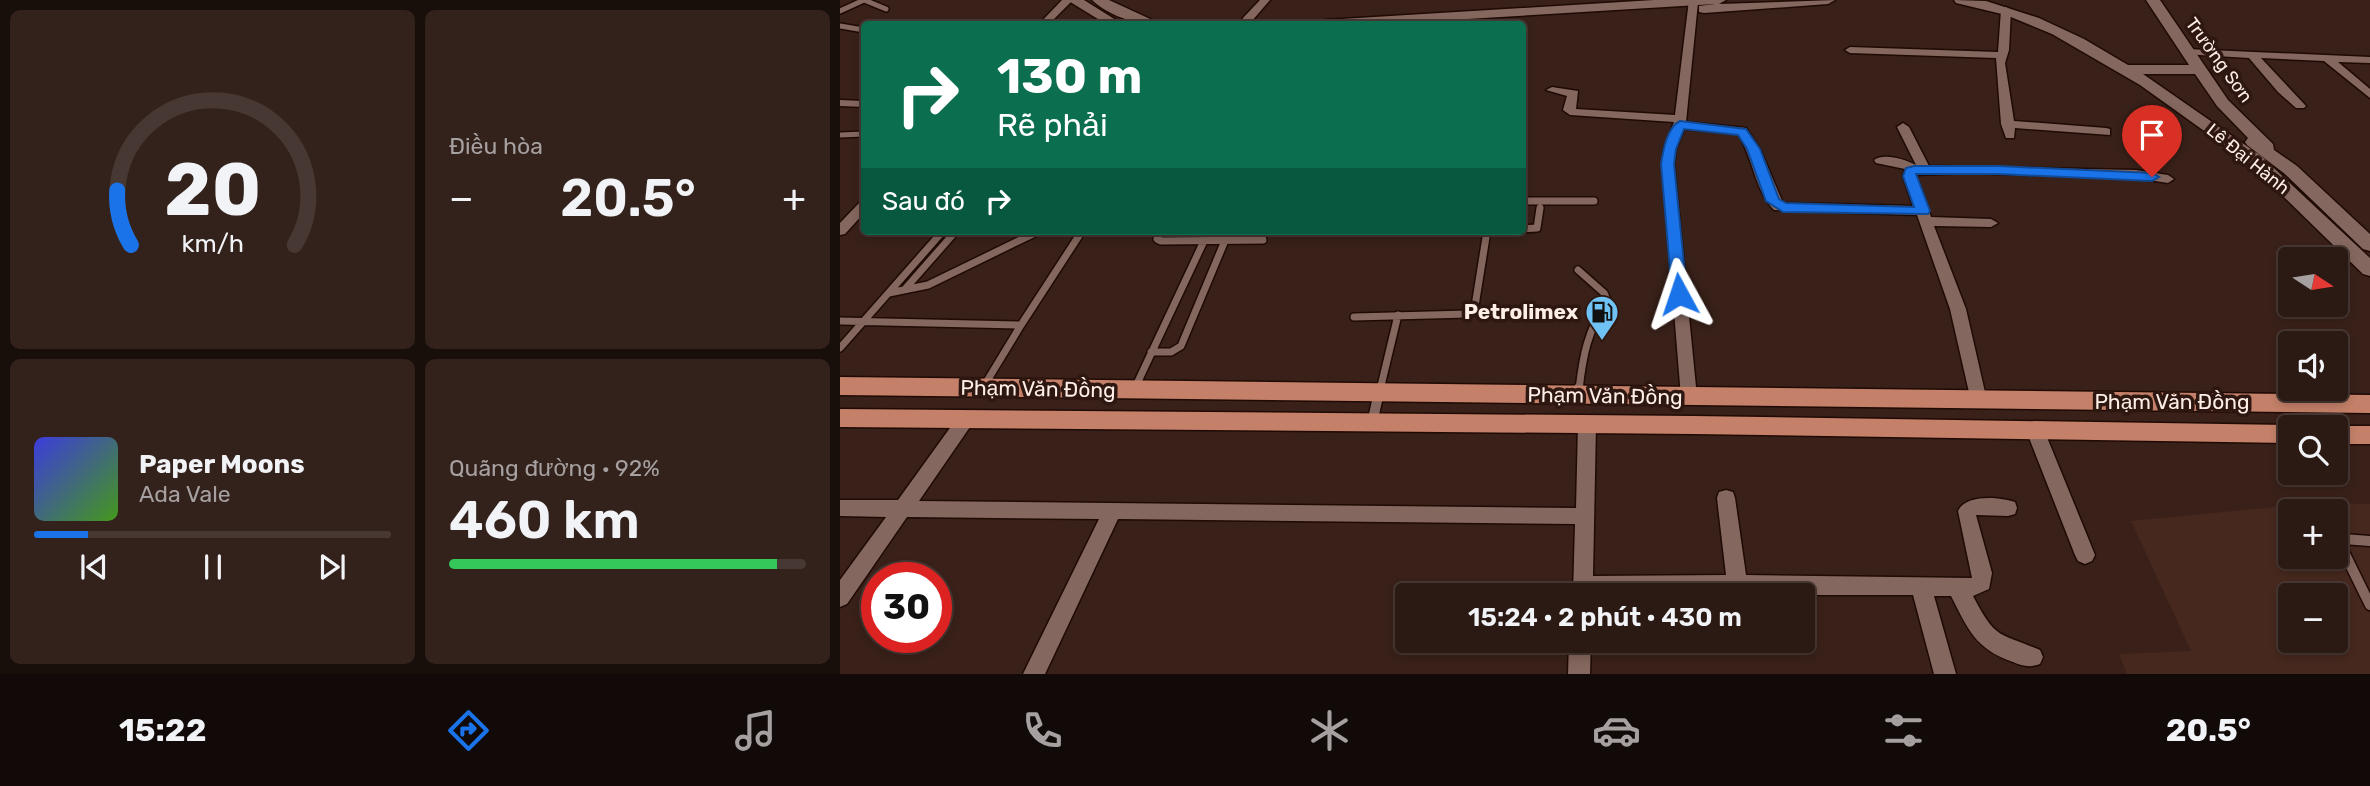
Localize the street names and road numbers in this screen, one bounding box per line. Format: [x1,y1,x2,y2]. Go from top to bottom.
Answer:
street label: Trường Sơn [2181,13,2257,107]
street label: Lê Đại Hành [2202,119,2294,199]
street label: Phạm Văn Đồng [960,375,1116,402]
street label: Phạm Văn Đồng [1527,382,1683,409]
street label: Phạm Văn Đồng [2094,389,2250,414]

